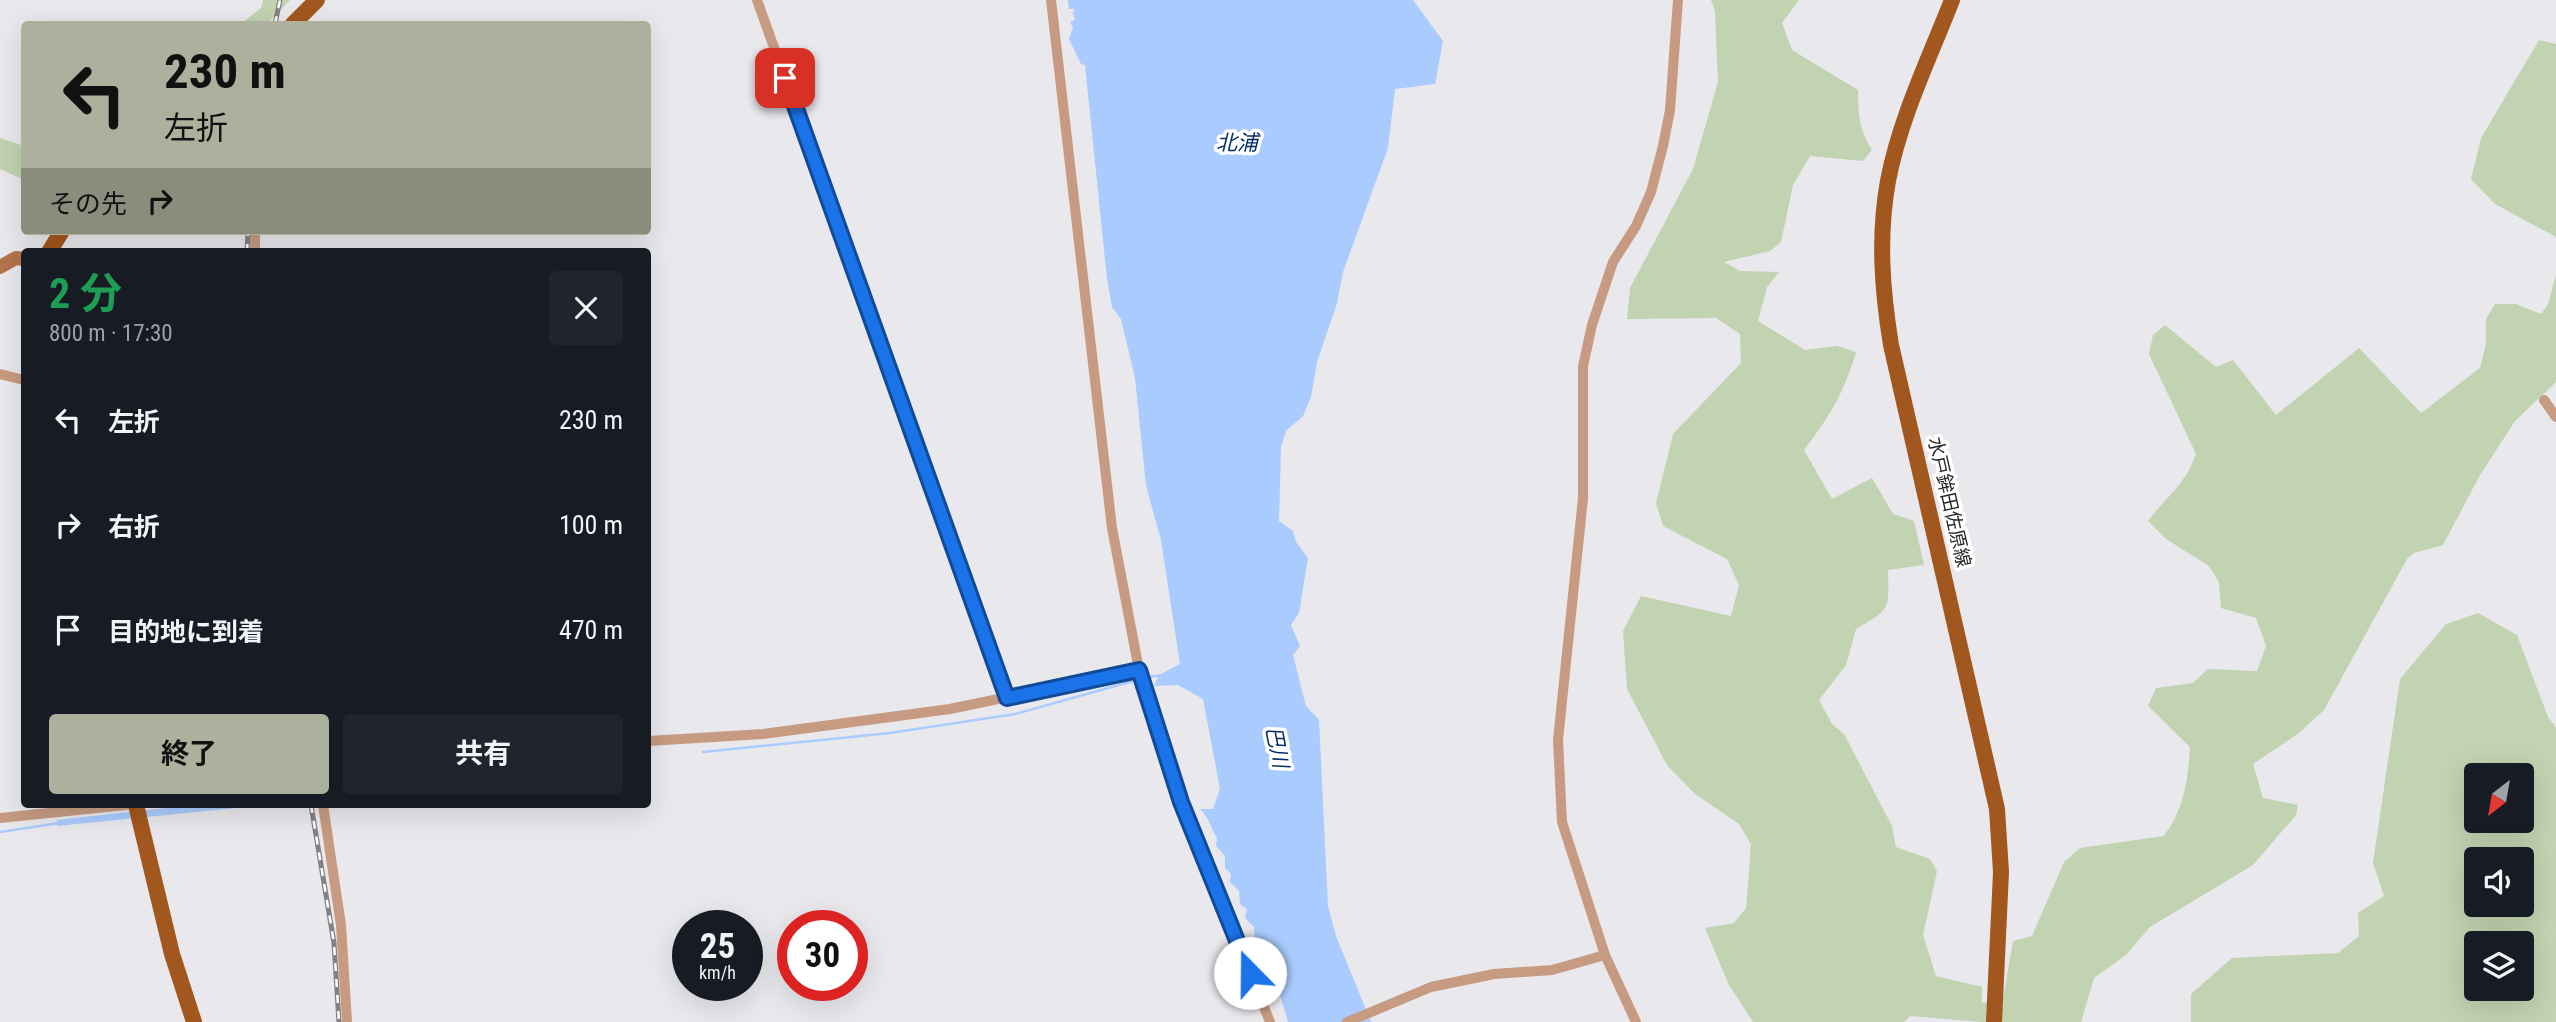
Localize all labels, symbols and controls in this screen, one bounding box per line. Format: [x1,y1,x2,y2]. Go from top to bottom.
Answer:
text: 230 m [164,43,286,100]
pin [755,48,815,108]
icon: left [49,49,140,140]
icon: arrive [766,59,804,97]
text: 左折 [164,109,228,147]
water label: 北浦 [1216,131,1261,155]
icon: right [141,182,179,220]
text: その先 [49,189,127,219]
text: 2 分 [49,269,122,318]
button: close [549,271,623,345]
text: 800 m · 17:30 [49,320,173,347]
icon: left [49,401,87,439]
text: 230 m [559,405,623,435]
text: 左折 [108,407,160,437]
street label: 水戸鉾田佐原線 [1923,435,1976,570]
icon: right [49,506,87,544]
text: 100 m [559,510,623,540]
text: 右折 [108,512,160,542]
icon: arrive [49,611,87,649]
text: 470 m [559,615,623,645]
text: 目的地に到着 [108,617,264,647]
button: 終了 [49,714,329,794]
button: 共有 [343,714,623,794]
water label: 巴川 [1261,724,1293,772]
north arrow [2464,763,2534,833]
map controls [2464,763,2534,1001]
button: sound [2464,847,2534,917]
speed limit sign: 30 [777,910,868,1001]
text: 25 [700,926,735,967]
button: layers [2464,931,2534,1001]
position arrow [1213,936,1287,1010]
text: km/h [699,962,736,983]

